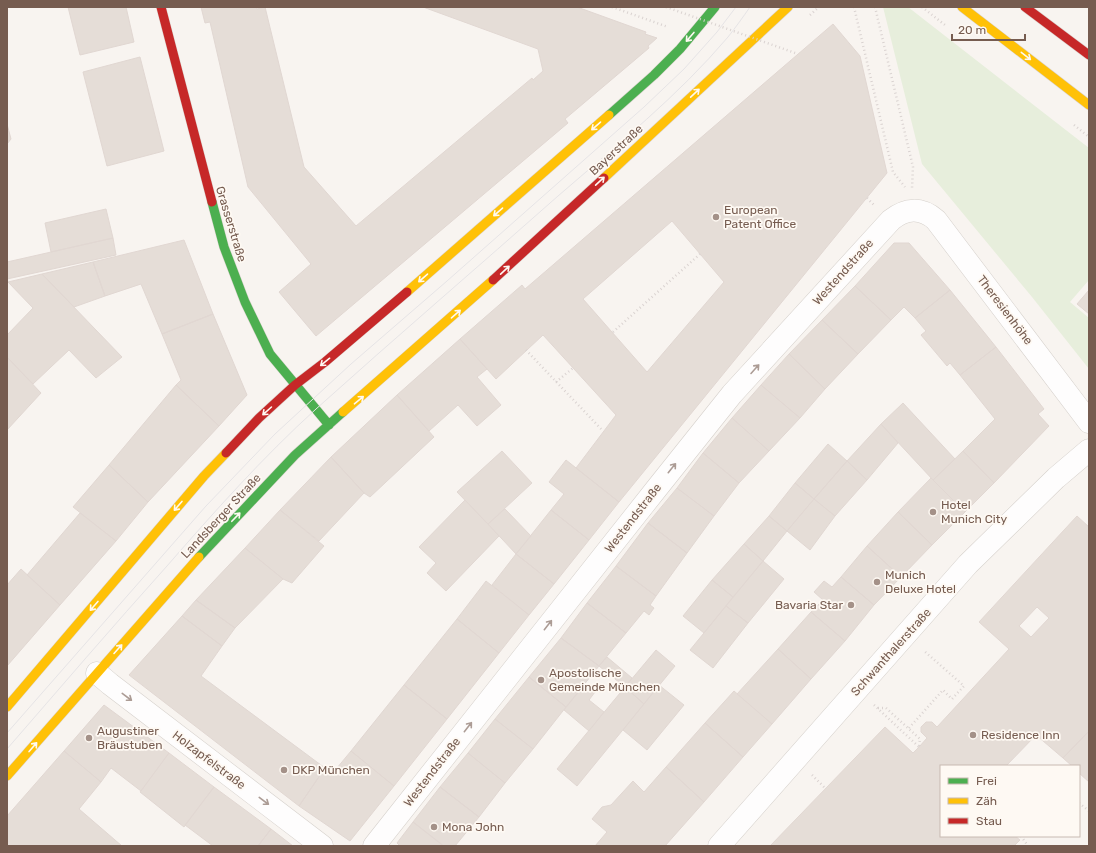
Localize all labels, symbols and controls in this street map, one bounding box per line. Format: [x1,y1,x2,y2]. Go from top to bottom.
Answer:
scale bar [952,16,1025,42]
text: 20 m [958,23,986,37]
one-way arrow [686,32,695,42]
one-way arrow [1020,52,1031,61]
one-way arrow [690,88,700,97]
street label: Bayerstraße [586,122,646,178]
one-way arrow [591,122,601,131]
one-way arrow [595,176,605,186]
street label: Grasserstraße [213,184,249,264]
place label: European Patent Office [724,203,796,231]
one-way arrow [493,208,504,217]
marker: European Patent Office [711,212,721,222]
street label: Westendstraße [810,236,876,308]
one-way arrow [500,265,510,275]
one-way arrow [418,273,429,282]
street label: Theresienhöhe [974,273,1036,348]
one-way arrow [451,310,461,319]
one-way arrow [319,358,330,366]
one-way arrow [751,363,760,374]
one-way arrow [353,395,364,404]
one-way arrow [261,407,272,416]
one-way arrow [668,463,677,474]
street label: Landsberger Straße [178,471,264,561]
street label: Westendstraße [602,480,664,555]
place label: Hotel Munich City [941,498,1007,526]
one-way arrow [174,501,183,511]
marker: Hotel Munich City [928,507,938,517]
one-way arrow [231,512,241,522]
place label: Munich Deluxe Hotel [885,568,956,596]
marker: Munich Deluxe Hotel [872,577,882,587]
place label: Bavaria Star [775,598,843,612]
marker: Bavaria Star [846,600,856,610]
one-way arrow [90,601,99,611]
street label: Schwanthalerstraße [848,605,934,699]
one-way arrow [544,620,552,631]
one-way arrow [113,644,123,654]
place label: Apostolische Gemeinde München [549,666,660,694]
marker: Apostolische Gemeinde München [536,675,546,685]
one-way arrow [122,693,133,701]
one-way arrow [463,722,472,733]
place label: Augustiner Bräustuben [97,724,163,752]
street label: Holzapfelstraße [170,728,249,792]
place label: Residence Inn [981,728,1060,742]
marker: Residence Inn [968,730,978,740]
marker: Augustiner Bräustuben [84,733,94,743]
street label: Westendstraße [401,734,463,809]
one-way arrow [28,741,37,752]
place label: DKP München [292,763,370,777]
marker: DKP München [279,765,289,775]
legend [940,765,1080,837]
text: Frei [976,774,997,788]
text: Zäh [976,794,997,808]
one-way arrow [258,797,269,806]
text: Stau [976,814,1002,828]
place label: Mona John [442,820,504,834]
marker: Mona John [429,822,439,832]

